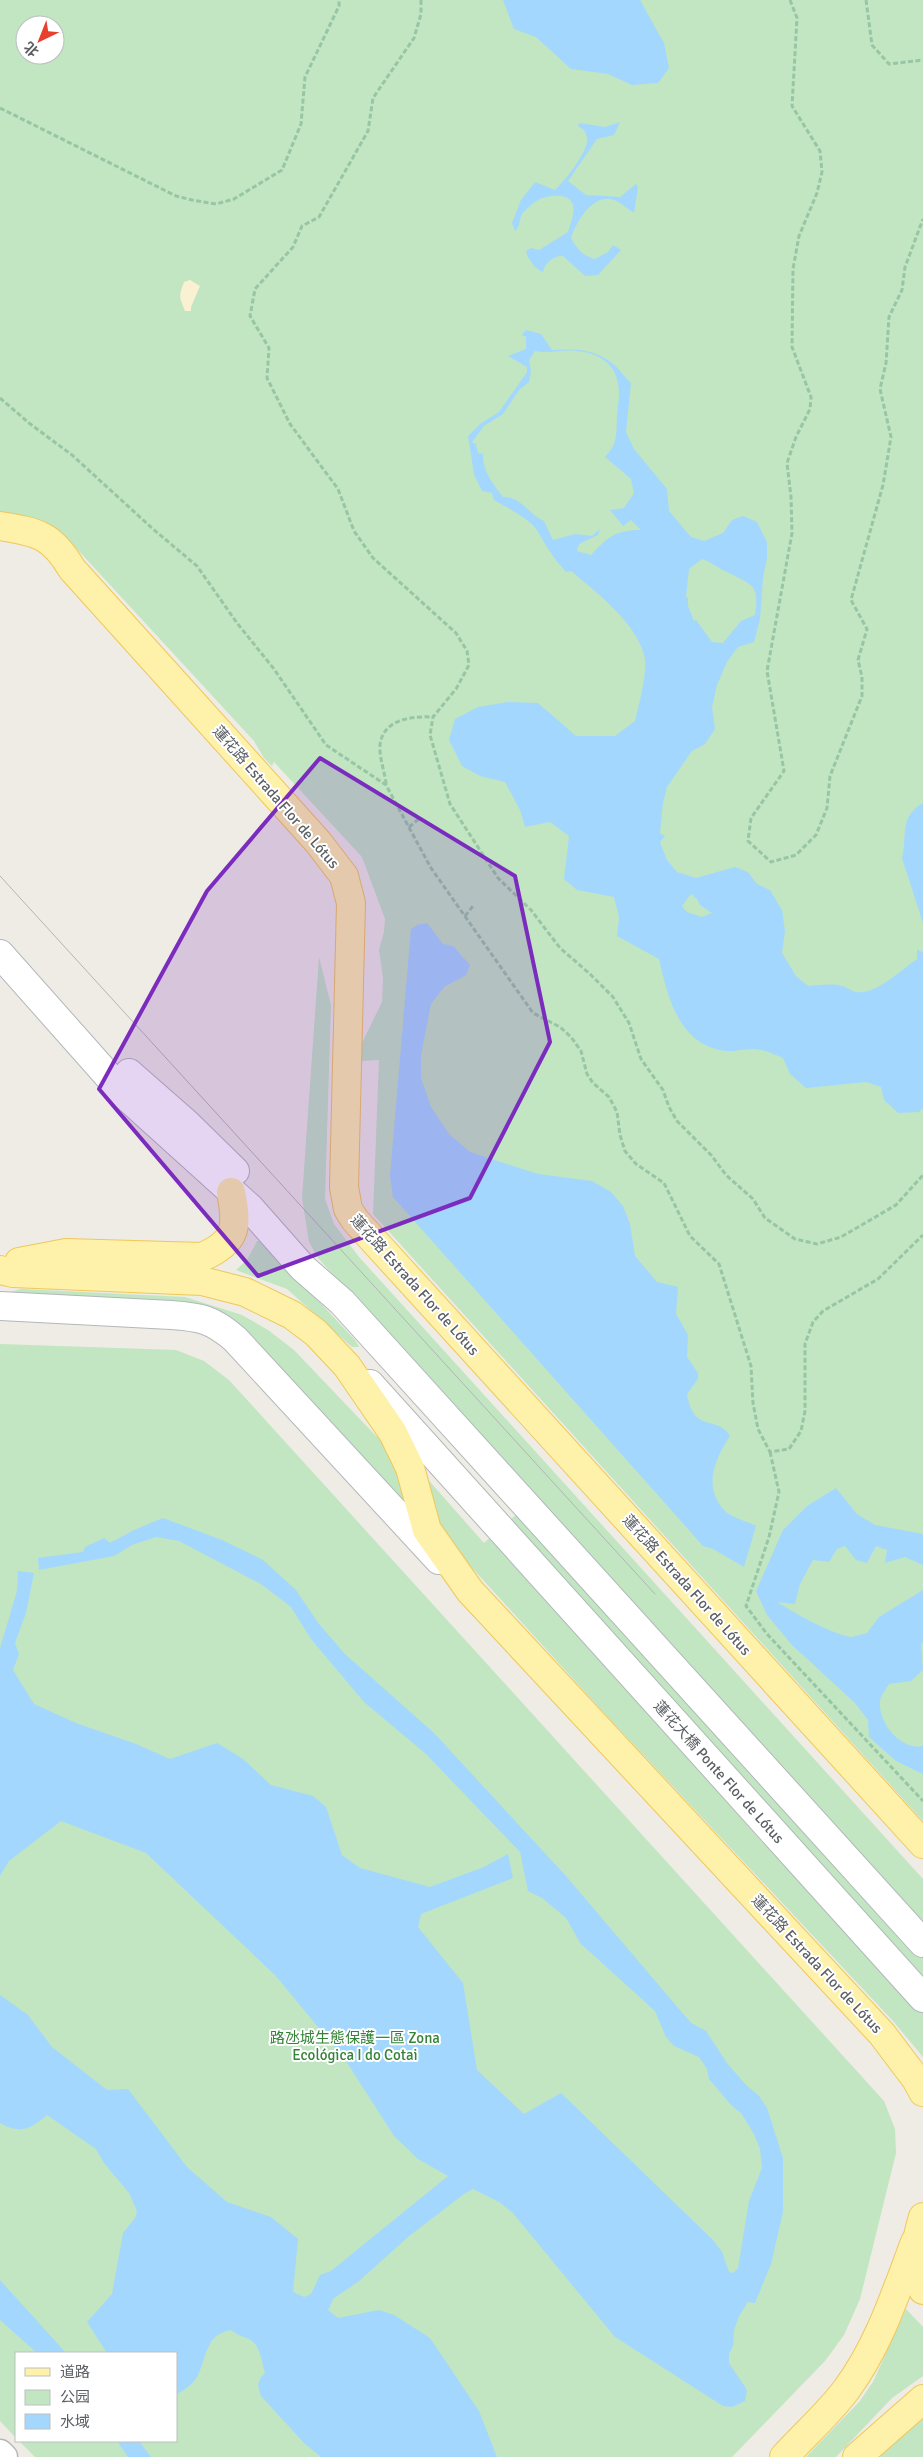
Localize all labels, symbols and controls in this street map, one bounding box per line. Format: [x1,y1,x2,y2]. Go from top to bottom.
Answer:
north arrow [15,15,65,65]
text: 北 [21,38,42,60]
street label: 蓮花路 Estrada Flor de Lótus [209,722,343,872]
street label: 蓮花路 Estrada Flor de Lótus [347,1211,483,1359]
street label: 蓮花路 Estrada Flor de Lótus [619,1511,755,1659]
street label: 蓮花大橋 Ponte Flor de Lótus [650,1697,788,1847]
street label: 蓮花路 Estrada Flor de Lótus [748,1891,886,2037]
park label: 路氹城生態保護一區 Zona Ecológica I do Cotai [270,2029,440,2064]
legend [15,2352,178,2442]
text: 道路 [60,2363,90,2381]
text: 公园 [60,2388,90,2406]
text: 水域 [60,2413,90,2431]

